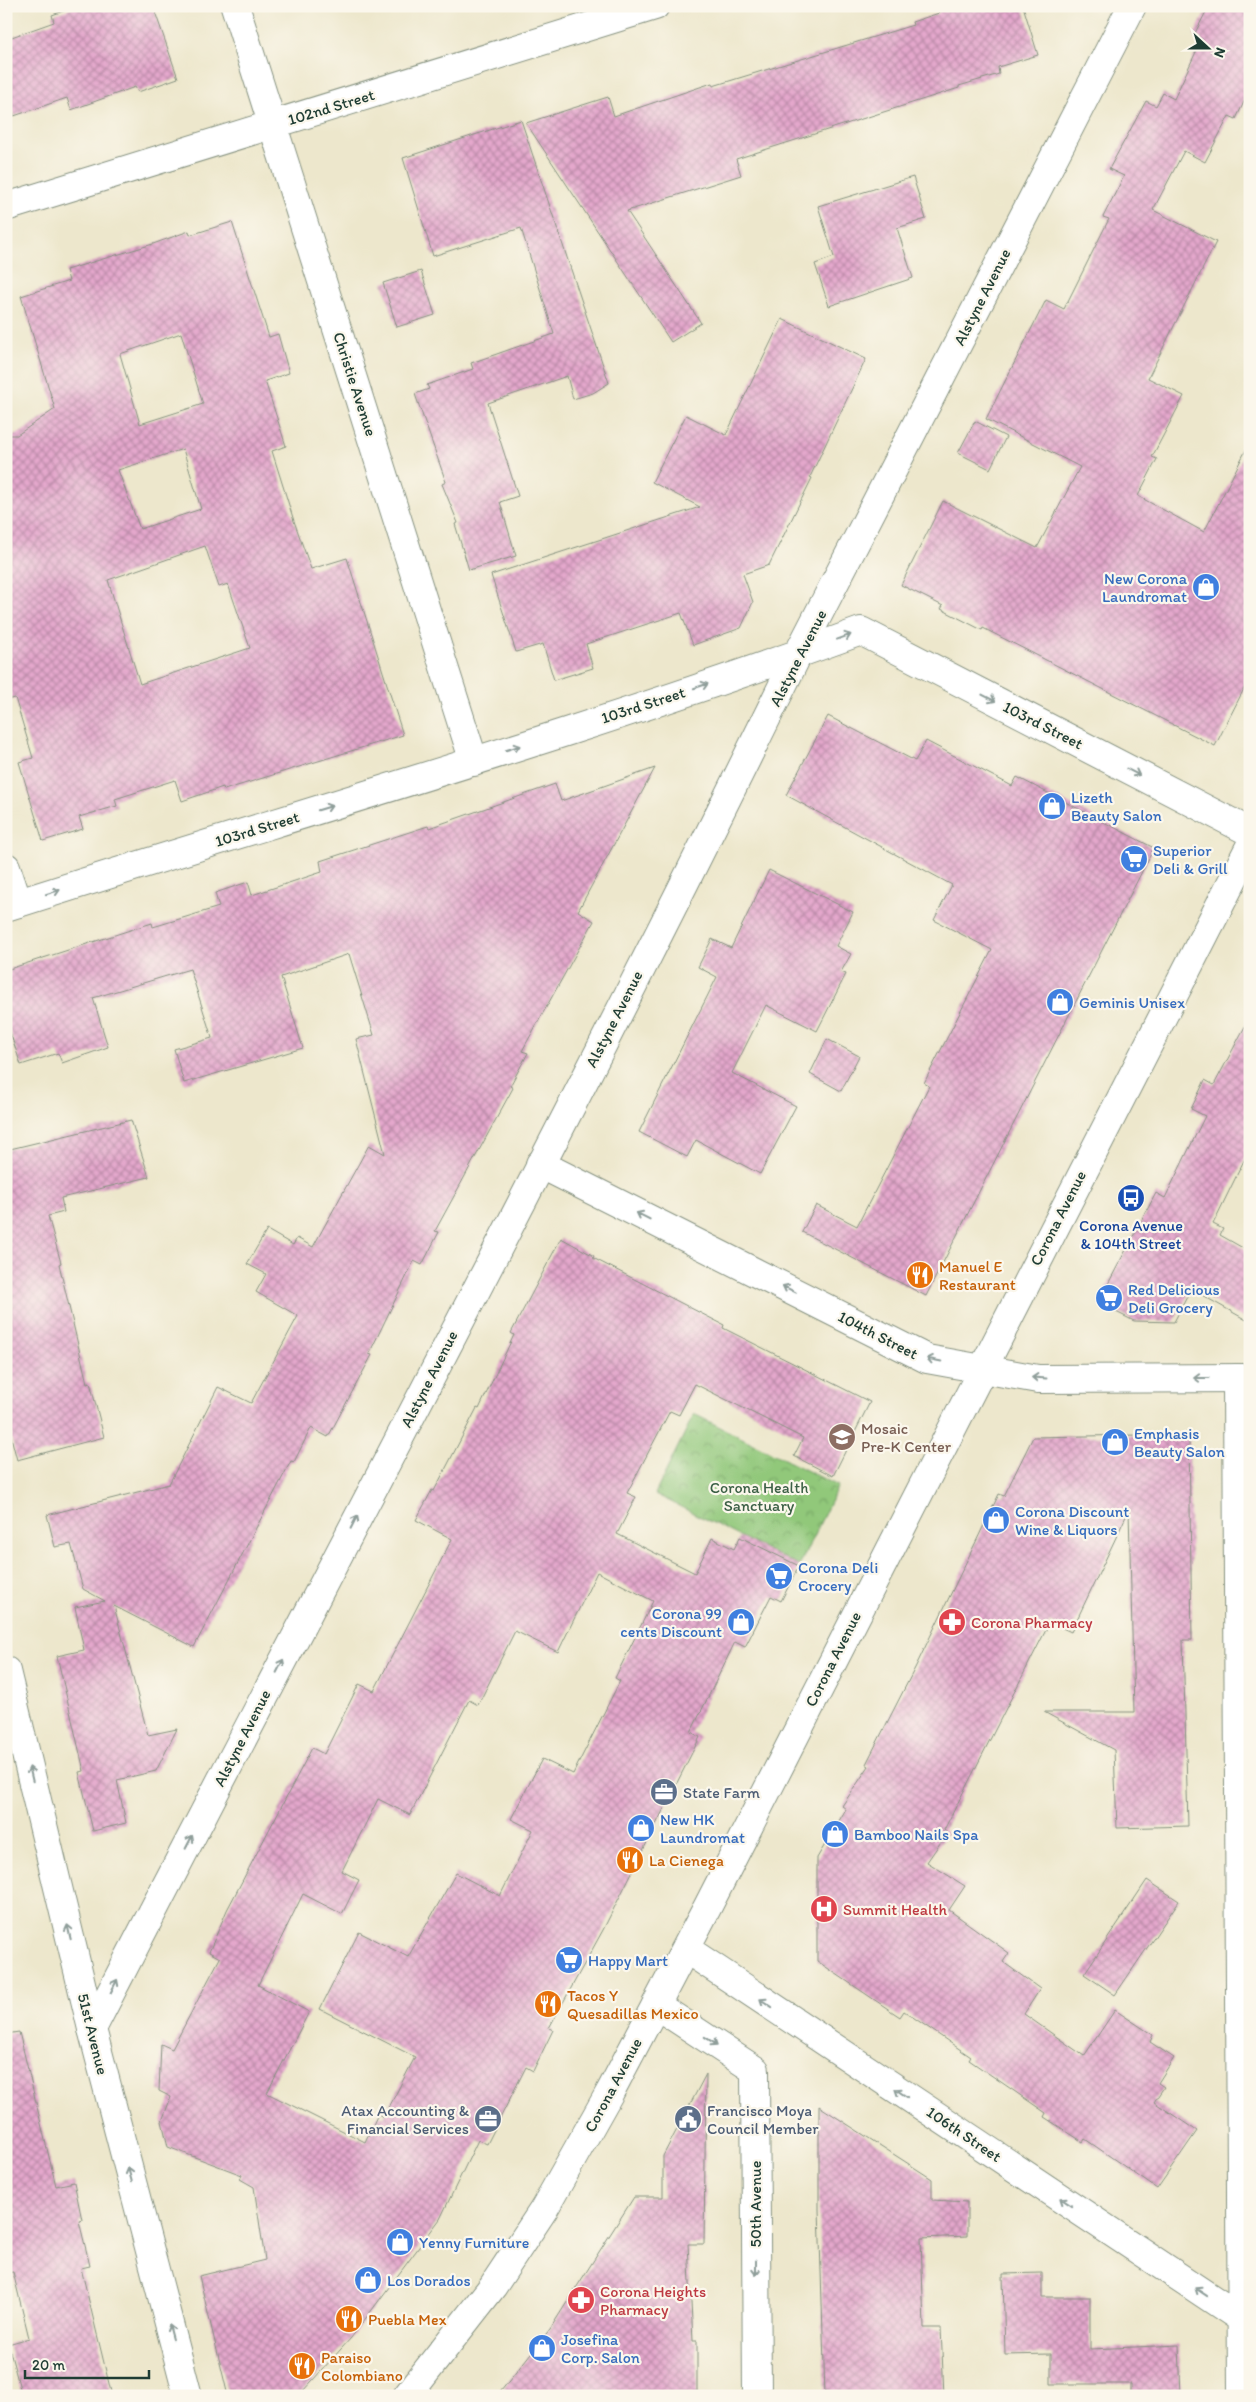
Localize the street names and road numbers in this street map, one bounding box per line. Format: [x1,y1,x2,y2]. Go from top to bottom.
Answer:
street label: 102nd Street [285,85,377,129]
street label: Alstyne Avenue [949,245,1015,349]
street label: Christie Avenue [329,329,381,439]
street label: Alstyne Avenue [765,606,831,710]
street label: 103rd Street [599,683,687,727]
street label: 103rd Street [1000,697,1086,753]
street label: 103rd Street [213,807,301,851]
street label: Alstyne Avenue [581,967,647,1071]
street label: Corona Avenue [1026,1167,1090,1269]
street label: 104th Street [835,1307,921,1363]
street label: Alstyne Avenue [396,1327,462,1431]
street label: Corona Avenue [801,1608,865,1710]
street label: Alstyne Avenue [209,1686,275,1790]
street label: 51st Avenue [74,1991,112,2077]
street label: Corona Avenue [580,2034,646,2135]
street label: 106th Street [923,2102,1005,2166]
street label: 50th Avenue [746,2160,765,2247]

